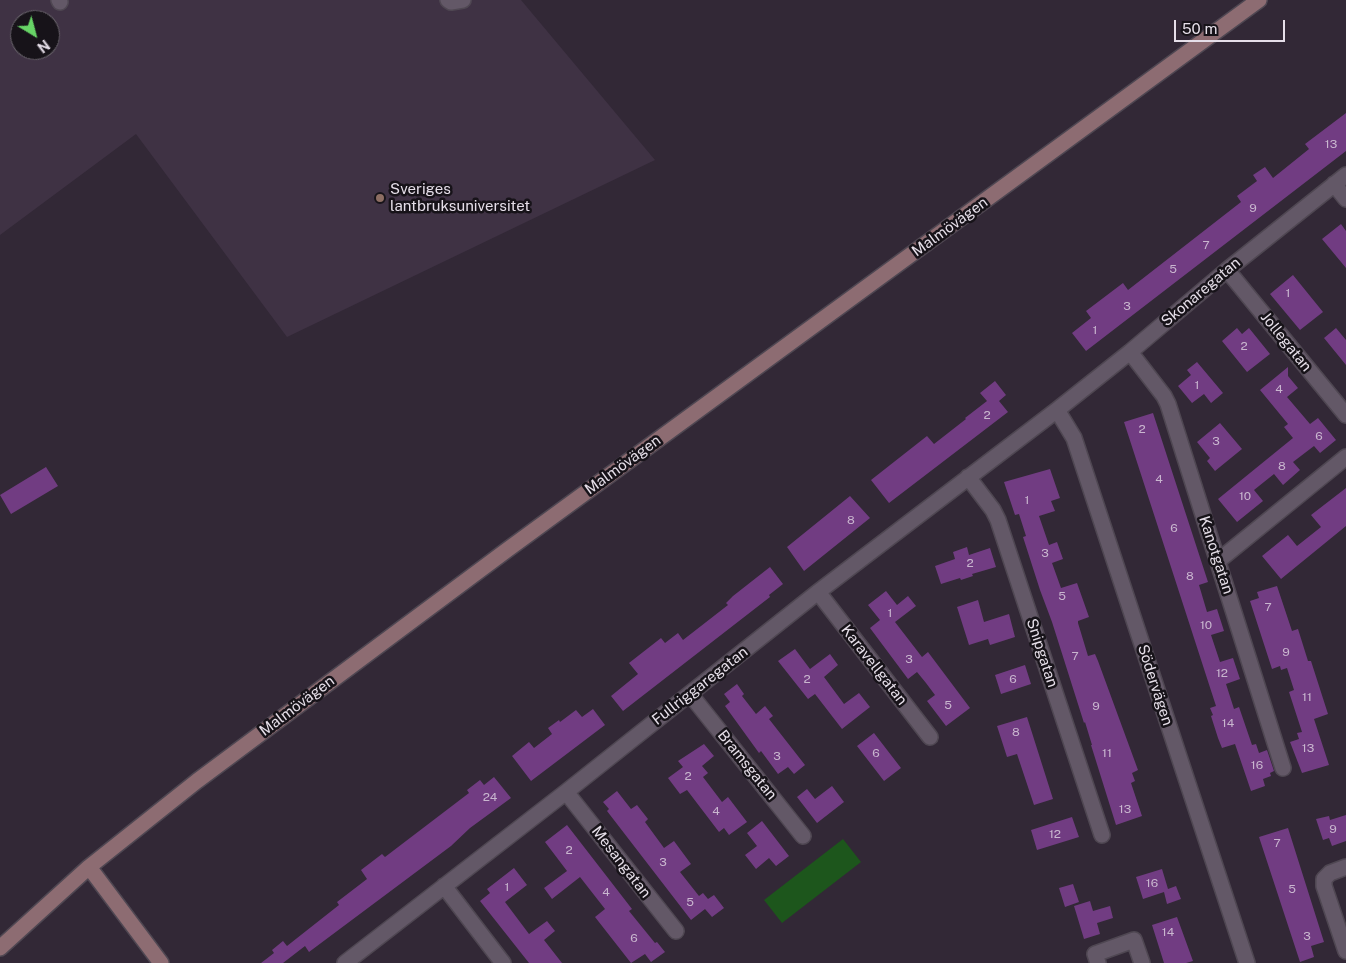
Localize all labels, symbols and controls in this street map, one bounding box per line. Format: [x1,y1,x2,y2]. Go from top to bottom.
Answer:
north arrow [10,10,60,60]
scale bar [1176,10,1287,42]
text: 50 m [1182,20,1217,37]
text: N [34,36,53,56]
house number: 13 [1325,137,1337,151]
place label: Sveriges lantbruksuniversitet [390,180,530,215]
marker: Sveriges lantbruksuniversitet [374,192,386,204]
street label: Malmövägen [909,193,991,261]
house number: 9 [1249,201,1257,215]
house number: 7 [1202,238,1210,252]
street label: Skonaregatan [1158,254,1244,330]
house number: 5 [1169,262,1177,276]
house number: 1 [1286,286,1290,300]
house number: 3 [1123,299,1131,313]
street label: Jollegatan [1257,309,1315,375]
house number: 1 [1093,323,1097,337]
house number: 2 [1240,339,1248,353]
house number: 1 [1195,378,1199,392]
house number: 4 [1275,382,1283,396]
house number: 2 [983,408,991,422]
house number: 2 [1138,422,1146,436]
house number: 6 [1315,429,1323,443]
street label: Malmövägen [582,431,664,499]
house number: 3 [1212,434,1220,448]
house number: 8 [1278,459,1286,473]
house number: 4 [1155,472,1163,486]
house number: 10 [1239,489,1251,503]
house number: 1 [1025,493,1029,507]
house number: 8 [847,513,855,527]
street label: Kanotgatan [1195,514,1237,596]
house number: 6 [1170,521,1178,535]
house number: 3 [1041,546,1049,560]
house number: 2 [966,556,974,570]
house number: 8 [1186,569,1194,583]
house number: 5 [1058,589,1066,603]
house number: 7 [1264,600,1272,614]
house number: 1 [888,606,892,620]
street label: Snipgatan [1022,616,1062,690]
house number: 10 [1200,618,1212,632]
street label: Karavellgatan [837,621,911,709]
street label: Södervägen [1133,642,1177,728]
street label: Fullriggaregatan [649,643,751,729]
house number: 9 [1282,645,1290,659]
house number: 7 [1071,649,1079,663]
house number: 3 [905,652,913,666]
house number: 12 [1216,666,1228,680]
street label: Malmövägen [256,672,338,740]
house number: 2 [803,672,811,686]
house number: 6 [1009,672,1017,686]
house number: 11 [1302,690,1312,704]
house number: 5 [944,698,952,712]
house number: 9 [1092,699,1100,713]
house number: 14 [1222,716,1234,730]
house number: 8 [1012,725,1020,739]
street label: Bramsgatan [714,727,780,803]
house number: 13 [1302,741,1314,755]
house number: 6 [872,746,880,760]
house number: 11 [1102,746,1112,760]
house number: 3 [773,749,781,763]
house number: 16 [1251,758,1263,772]
house number: 2 [684,769,692,783]
house number: 24 [483,790,497,804]
house number: 13 [1119,802,1131,816]
house number: 4 [712,804,720,818]
house number: 9 [1329,822,1337,836]
street label: Mesangatan [587,823,655,901]
house number: 12 [1049,827,1061,841]
house number: 7 [1273,836,1281,850]
house number: 2 [565,843,573,857]
house number: 3 [659,855,667,869]
house number: 16 [1146,876,1158,890]
house number: 1 [505,880,509,894]
house number: 5 [1288,882,1296,896]
house number: 4 [602,885,610,899]
house number: 5 [686,895,694,909]
house number: 14 [1162,925,1174,939]
house number: 3 [1303,929,1311,943]
house number: 6 [630,931,638,945]

